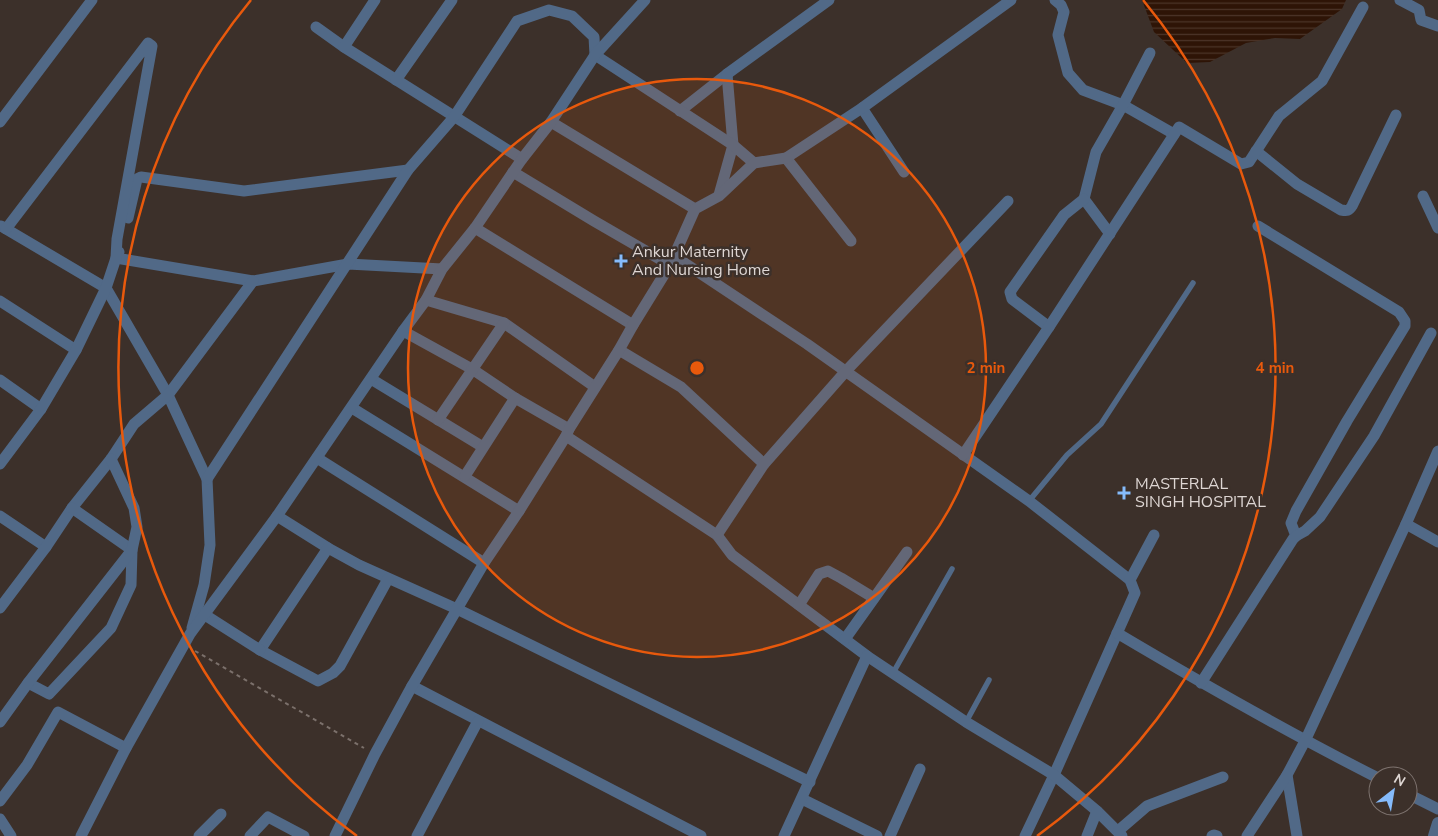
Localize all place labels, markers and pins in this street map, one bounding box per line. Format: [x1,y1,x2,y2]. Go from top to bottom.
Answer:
place label: Ankur Maternity And Nursing Home [632,241,770,281]
marker: Ankur Maternity And Nursing Home [614,254,628,268]
centre of rings [688,359,706,377]
place label: MASTERLAL SINGH HOSPITAL [1135,473,1266,513]
marker: MASTERLAL SINGH HOSPITAL [1117,486,1131,500]

